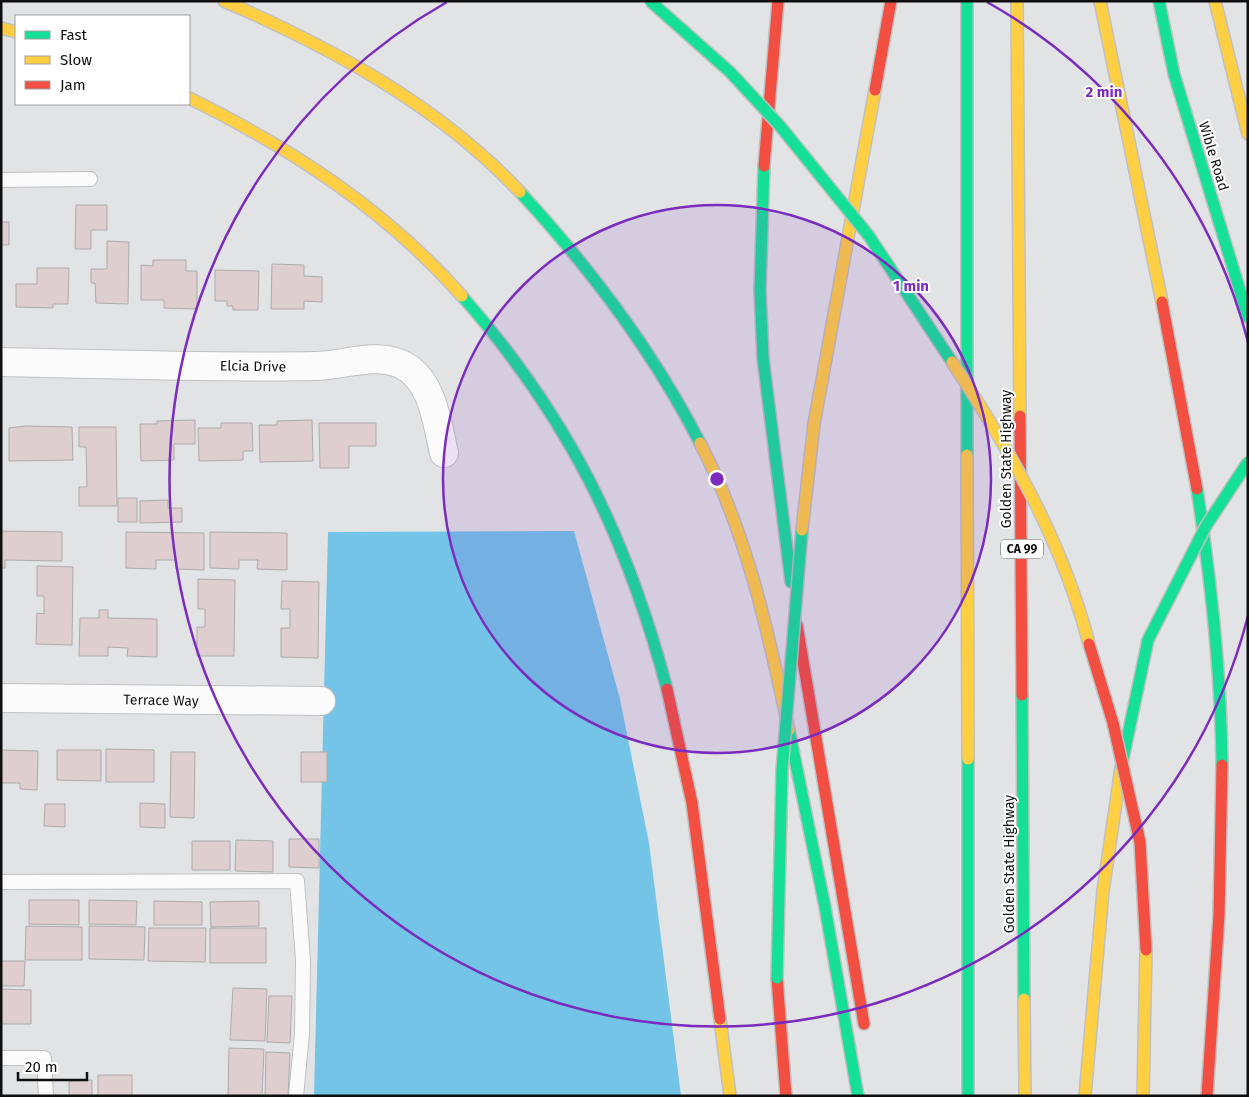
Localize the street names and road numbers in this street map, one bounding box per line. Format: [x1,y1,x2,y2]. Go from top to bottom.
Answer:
street label: Wible Road [1195,119,1232,193]
street label: Elcia Drive [220,357,286,376]
street label: Golden State Highway [998,390,1015,528]
road number: CA 99 [1001,540,1043,558]
street label: Terrace Way [123,691,199,710]
street label: Golden State Highway [1001,795,1018,933]

